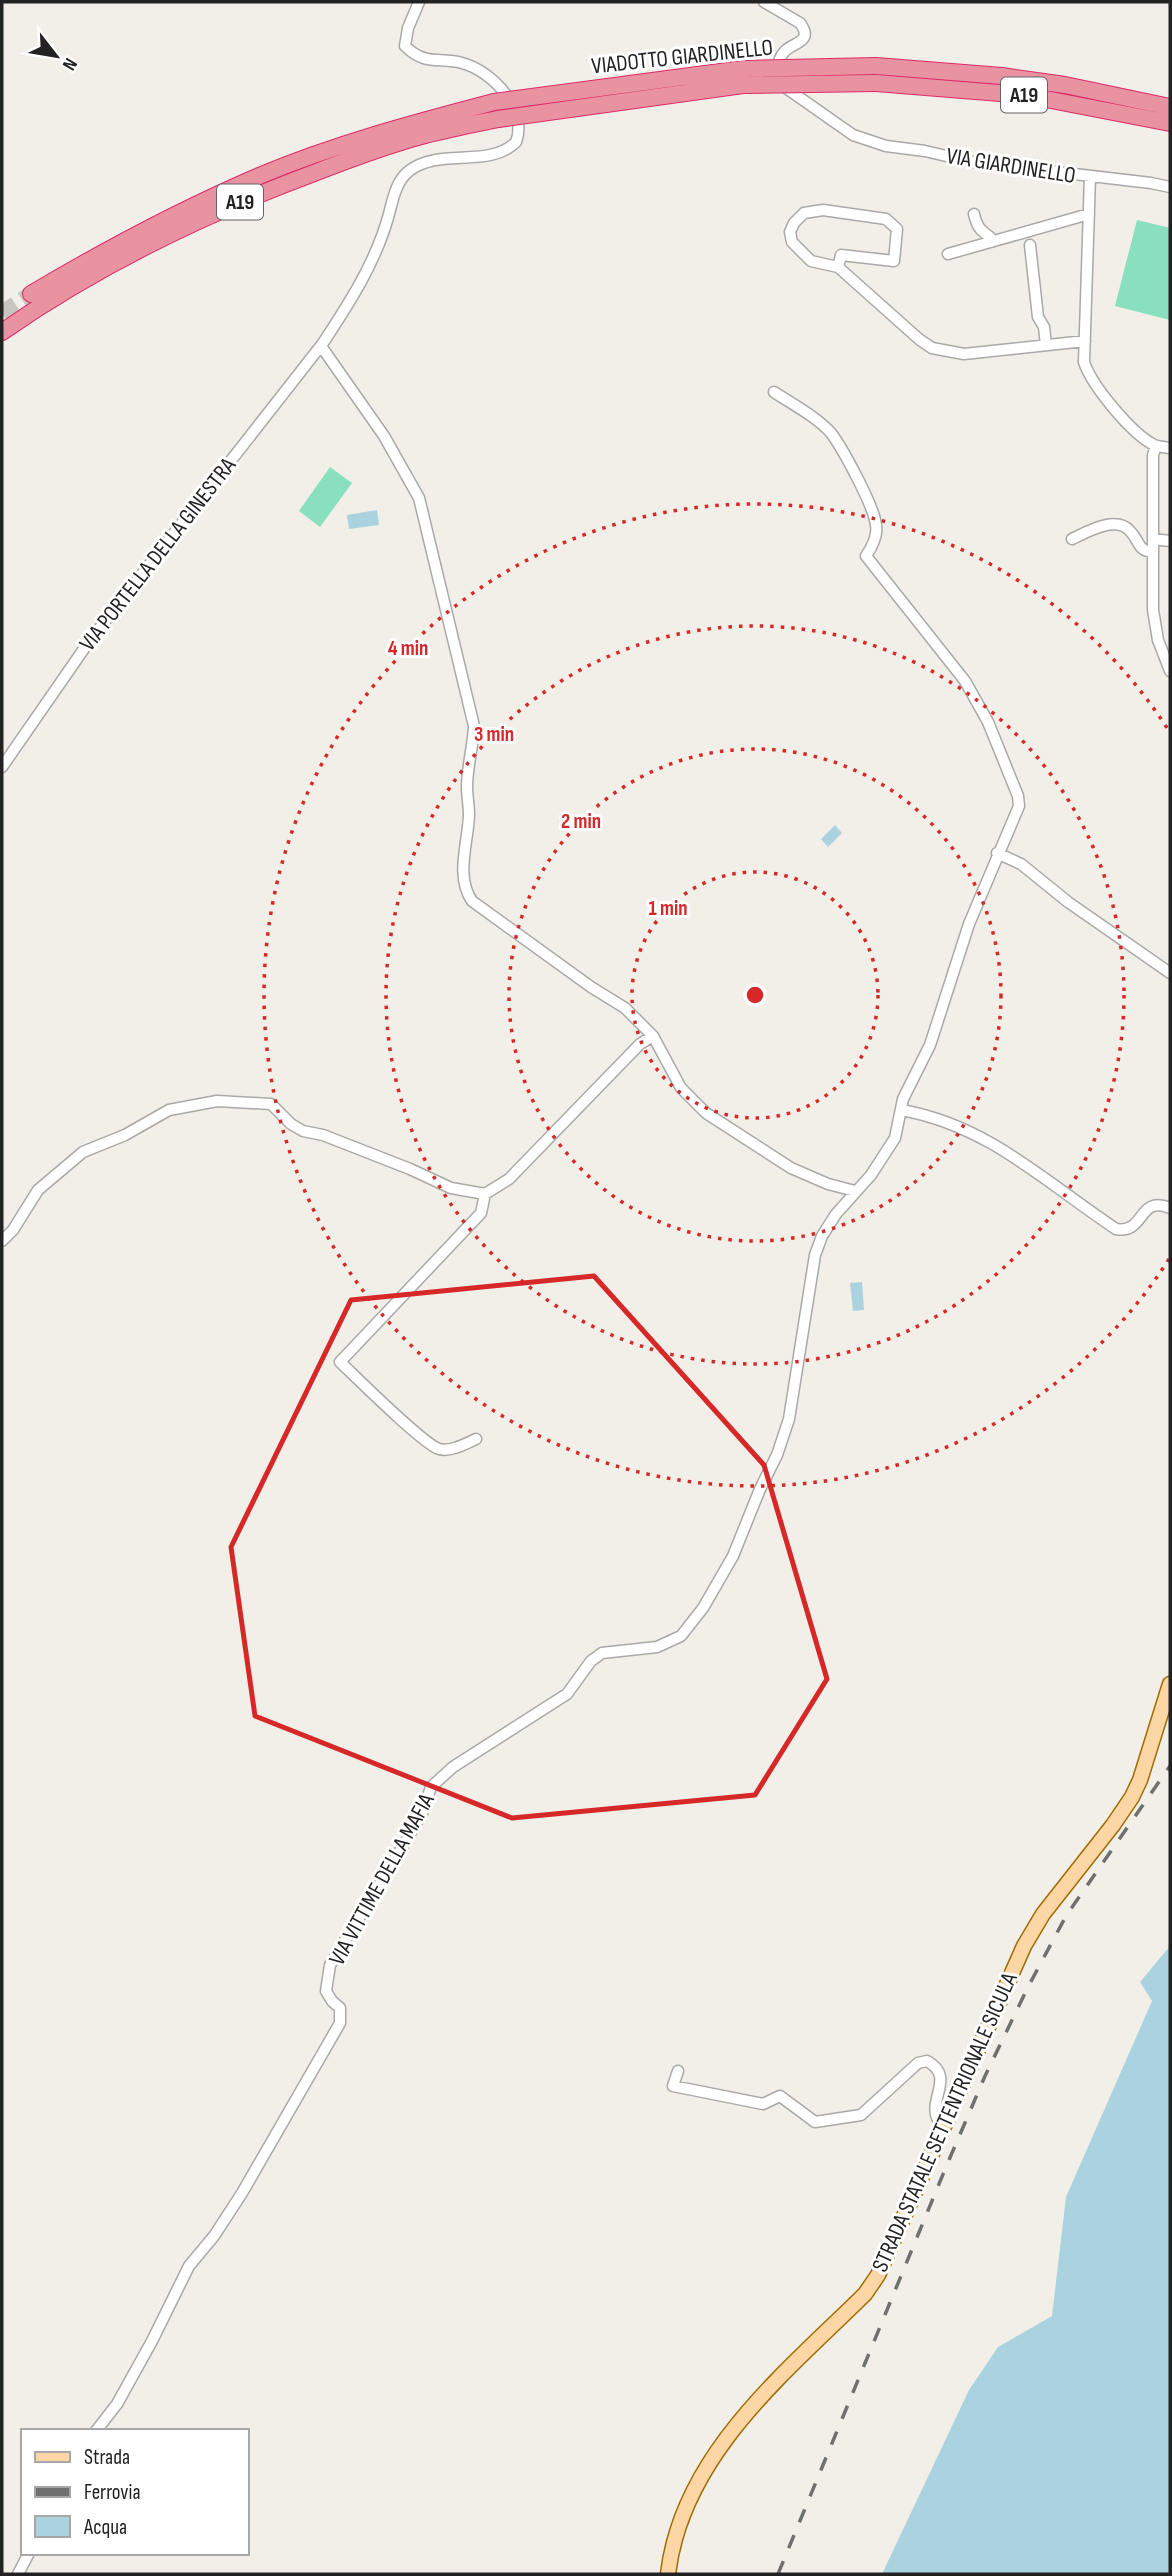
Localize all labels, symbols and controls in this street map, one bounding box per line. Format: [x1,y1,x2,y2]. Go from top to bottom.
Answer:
north arrow [21,21,91,91]
street label: VIADOTTO GIARDINELLO [590,34,774,80]
text: N [57,54,82,74]
road number: A19 [1001,78,1047,112]
street label: VIA GIARDINELLO [944,142,1077,190]
road number: A19 [217,184,263,220]
street label: VIA PORTELLA DELLA GINESTRA [74,452,242,657]
text: 4 min [388,636,428,661]
text: 3 min [474,722,514,747]
text: 2 min [561,809,601,834]
text: 1 min [648,896,688,921]
centre of rings [743,983,767,1007]
street label: VIA VITTIME DELLA MAFIA [323,1788,441,1970]
street label: STRADA STATALE SETTENTRIONALE SICULA [866,1968,1024,2276]
legend [21,2429,248,2555]
text: Strada [84,2445,130,2470]
text: Ferrovia [84,2480,141,2505]
text: Acqua [83,2515,127,2540]

